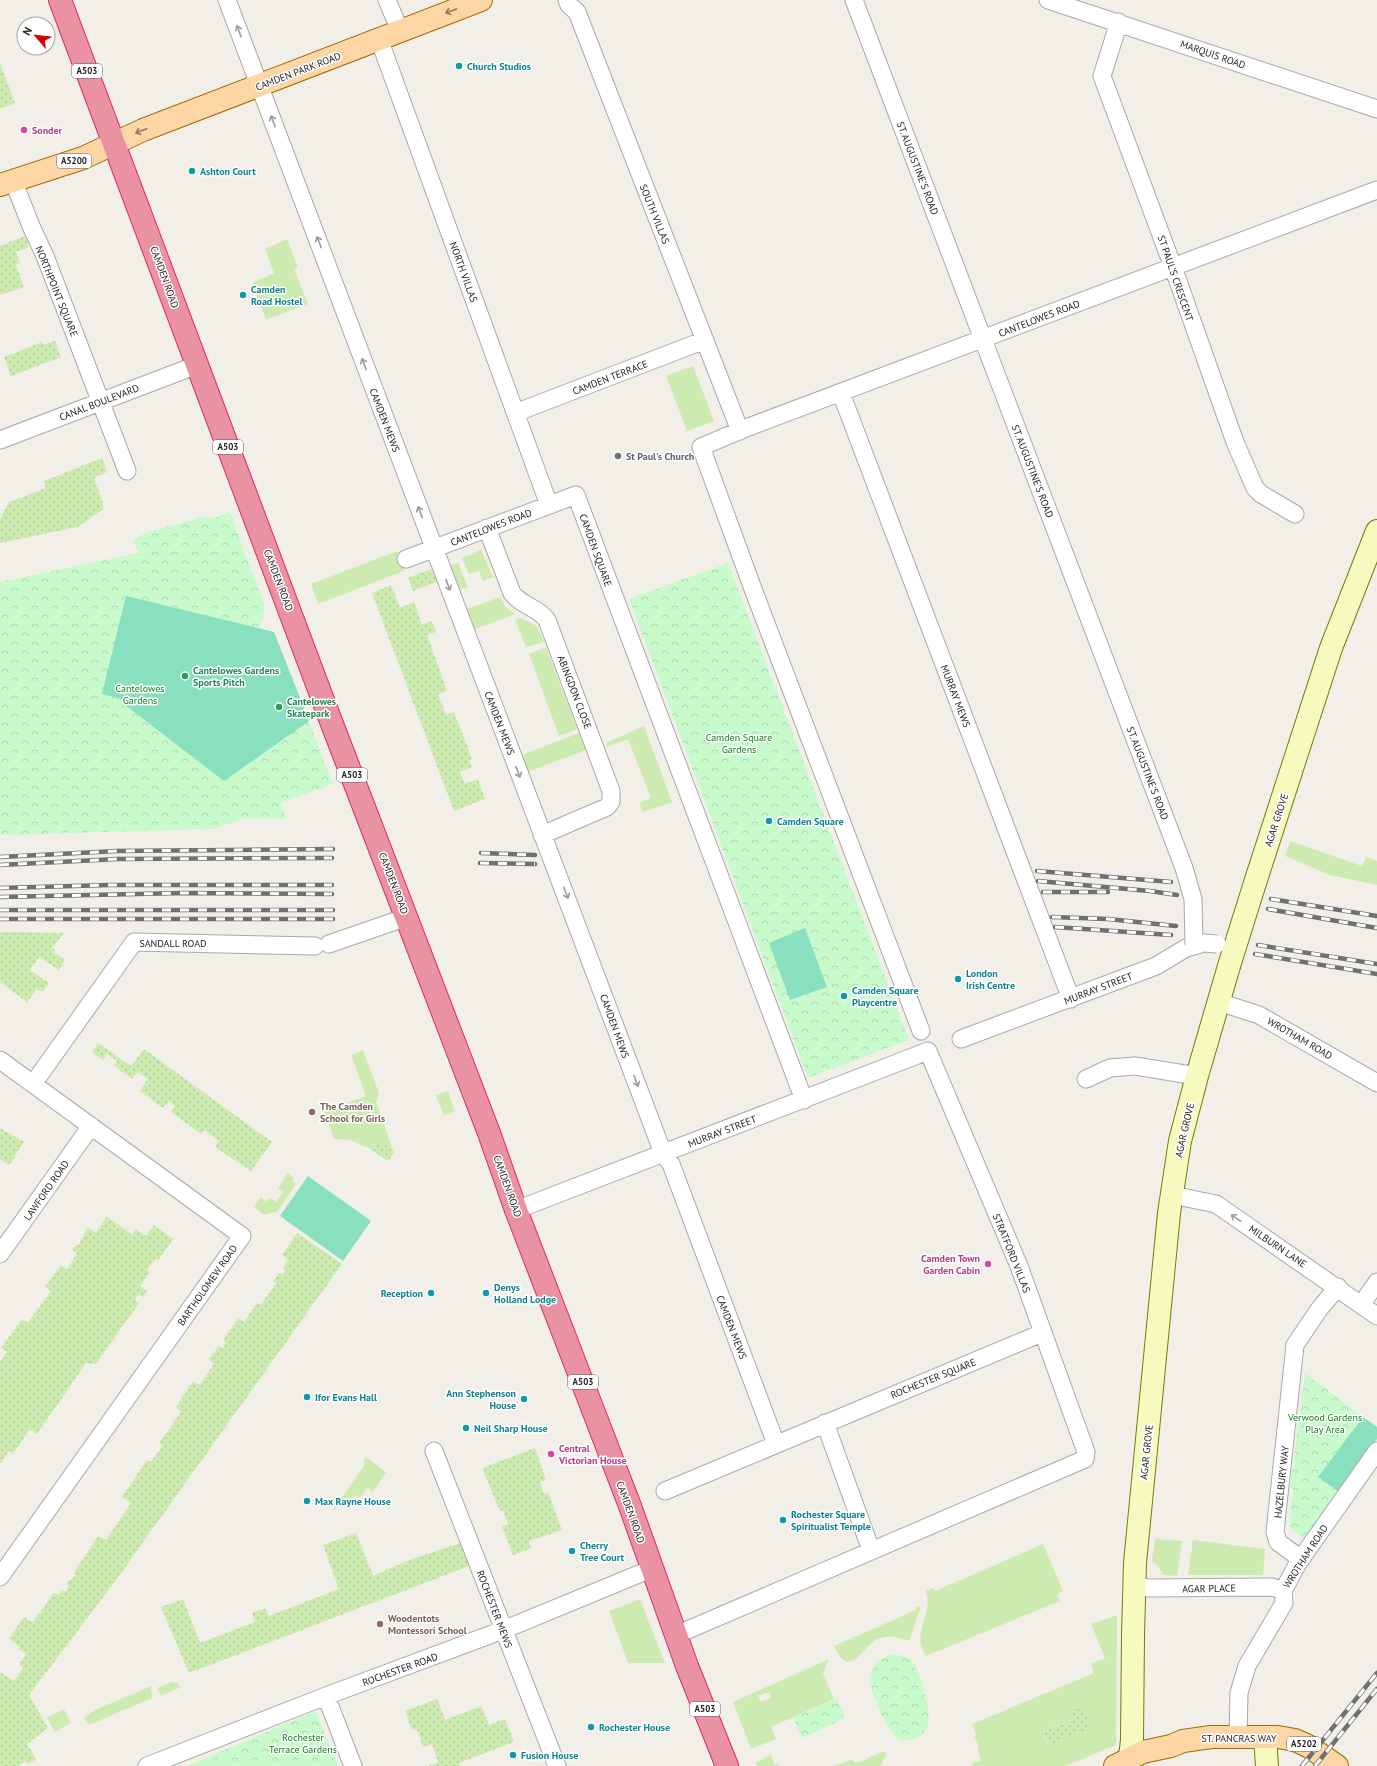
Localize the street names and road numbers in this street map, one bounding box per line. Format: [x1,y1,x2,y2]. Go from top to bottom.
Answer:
street label: MARQUIS ROAD [1179,37,1247,72]
street label: CAMDEN PARK ROAD [254,49,343,94]
road number: A503 [72,64,102,78]
street label: ST. AUGUSTINE'S ROAD [894,120,941,217]
road number: A5200 [57,154,91,168]
street label: SOUTH VILLAS [637,182,672,246]
street label: ST PAUL'S CRESCENT [1155,233,1197,323]
street label: NORTH VILLAS [447,240,481,304]
street label: NORTHPOINT SQUARE [32,244,81,338]
street label: CAMDEN ROAD [147,244,182,310]
street label: CANTELOWES ROAD [997,297,1082,340]
street label: CAMDEN TERRACE [571,357,650,398]
street label: CANAL BOULEVARD [57,381,141,424]
street label: CAMDEN MEWS [366,386,403,454]
street label: ST. AUGUSTINE'S ROAD [1009,423,1056,520]
road number: A503 [213,440,243,454]
street label: CANTELOWES ROAD [449,506,534,549]
street label: CAMDEN SQUARE [576,512,615,588]
street label: CAMDEN ROAD [261,548,296,613]
street label: ABINGDON CLOSE [554,653,595,731]
street label: MURRAY MEWS [938,663,973,729]
street label: CAMDEN MEWS [481,689,518,757]
street label: ST. AUGUSTINE'S ROAD [1124,725,1171,822]
road number: A503 [337,768,367,782]
street label: AGAR GROVE [1262,792,1291,849]
street label: CAMDEN ROAD [376,851,411,916]
street label: SANDALL ROAD [139,937,207,950]
street label: MURRAY STREET [1062,969,1135,1007]
street label: CAMDEN MEWS [597,992,632,1060]
street label: WROTHAM ROAD [1265,1014,1335,1062]
street label: AGAR GROVE [1172,1102,1197,1159]
street label: MURRAY STREET [686,1112,759,1150]
street label: CAMDEN ROAD [490,1153,525,1219]
street label: LAWFORD ROAD [21,1158,72,1223]
street label: STRATFORD VILLAS [990,1212,1033,1295]
street label: MILBURN LANE [1246,1222,1309,1271]
street label: BARTHOLOMEW ROAD [175,1242,240,1328]
street label: CAMDEN MEWS [713,1293,750,1361]
street label: ROCHESTER SQUARE [889,1355,978,1401]
road number: A503 [568,1375,598,1389]
street label: AGAR GROVE [1137,1424,1156,1480]
street label: HAZELBURY WAY [1271,1445,1292,1519]
street label: CAMDEN ROAD [613,1479,648,1545]
street label: WROTHAM ROAD [1280,1522,1331,1591]
street label: ROCHESTER MEWS [474,1569,515,1650]
street label: AGAR PLACE [1182,1582,1236,1595]
street label: ROCHESTER ROAD [361,1650,440,1689]
road number: A503 [690,1702,720,1716]
street label: ST. PANCRAS WAY [1201,1732,1277,1745]
road number: A5202 [1287,1737,1321,1751]

